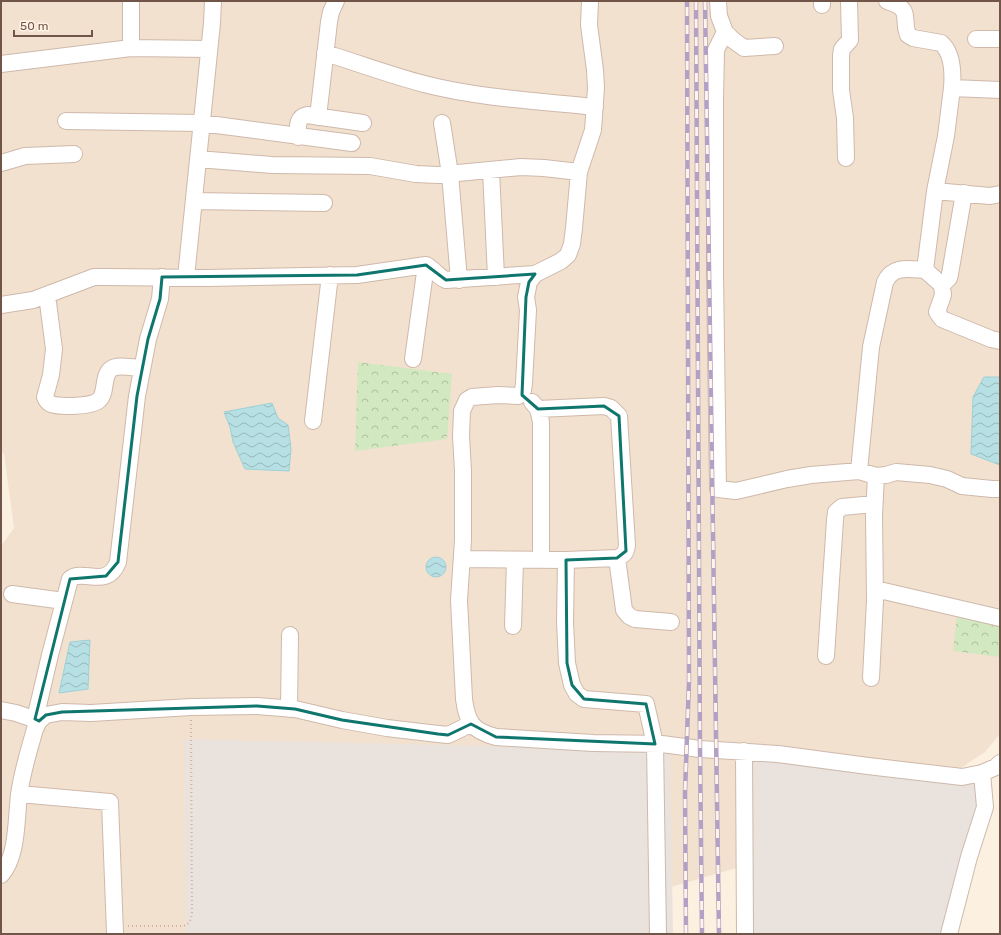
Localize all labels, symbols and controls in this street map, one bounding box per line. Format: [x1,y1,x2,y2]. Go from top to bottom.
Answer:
scale bar [14,12,92,38]
text: 50 m [20,19,48,33]

